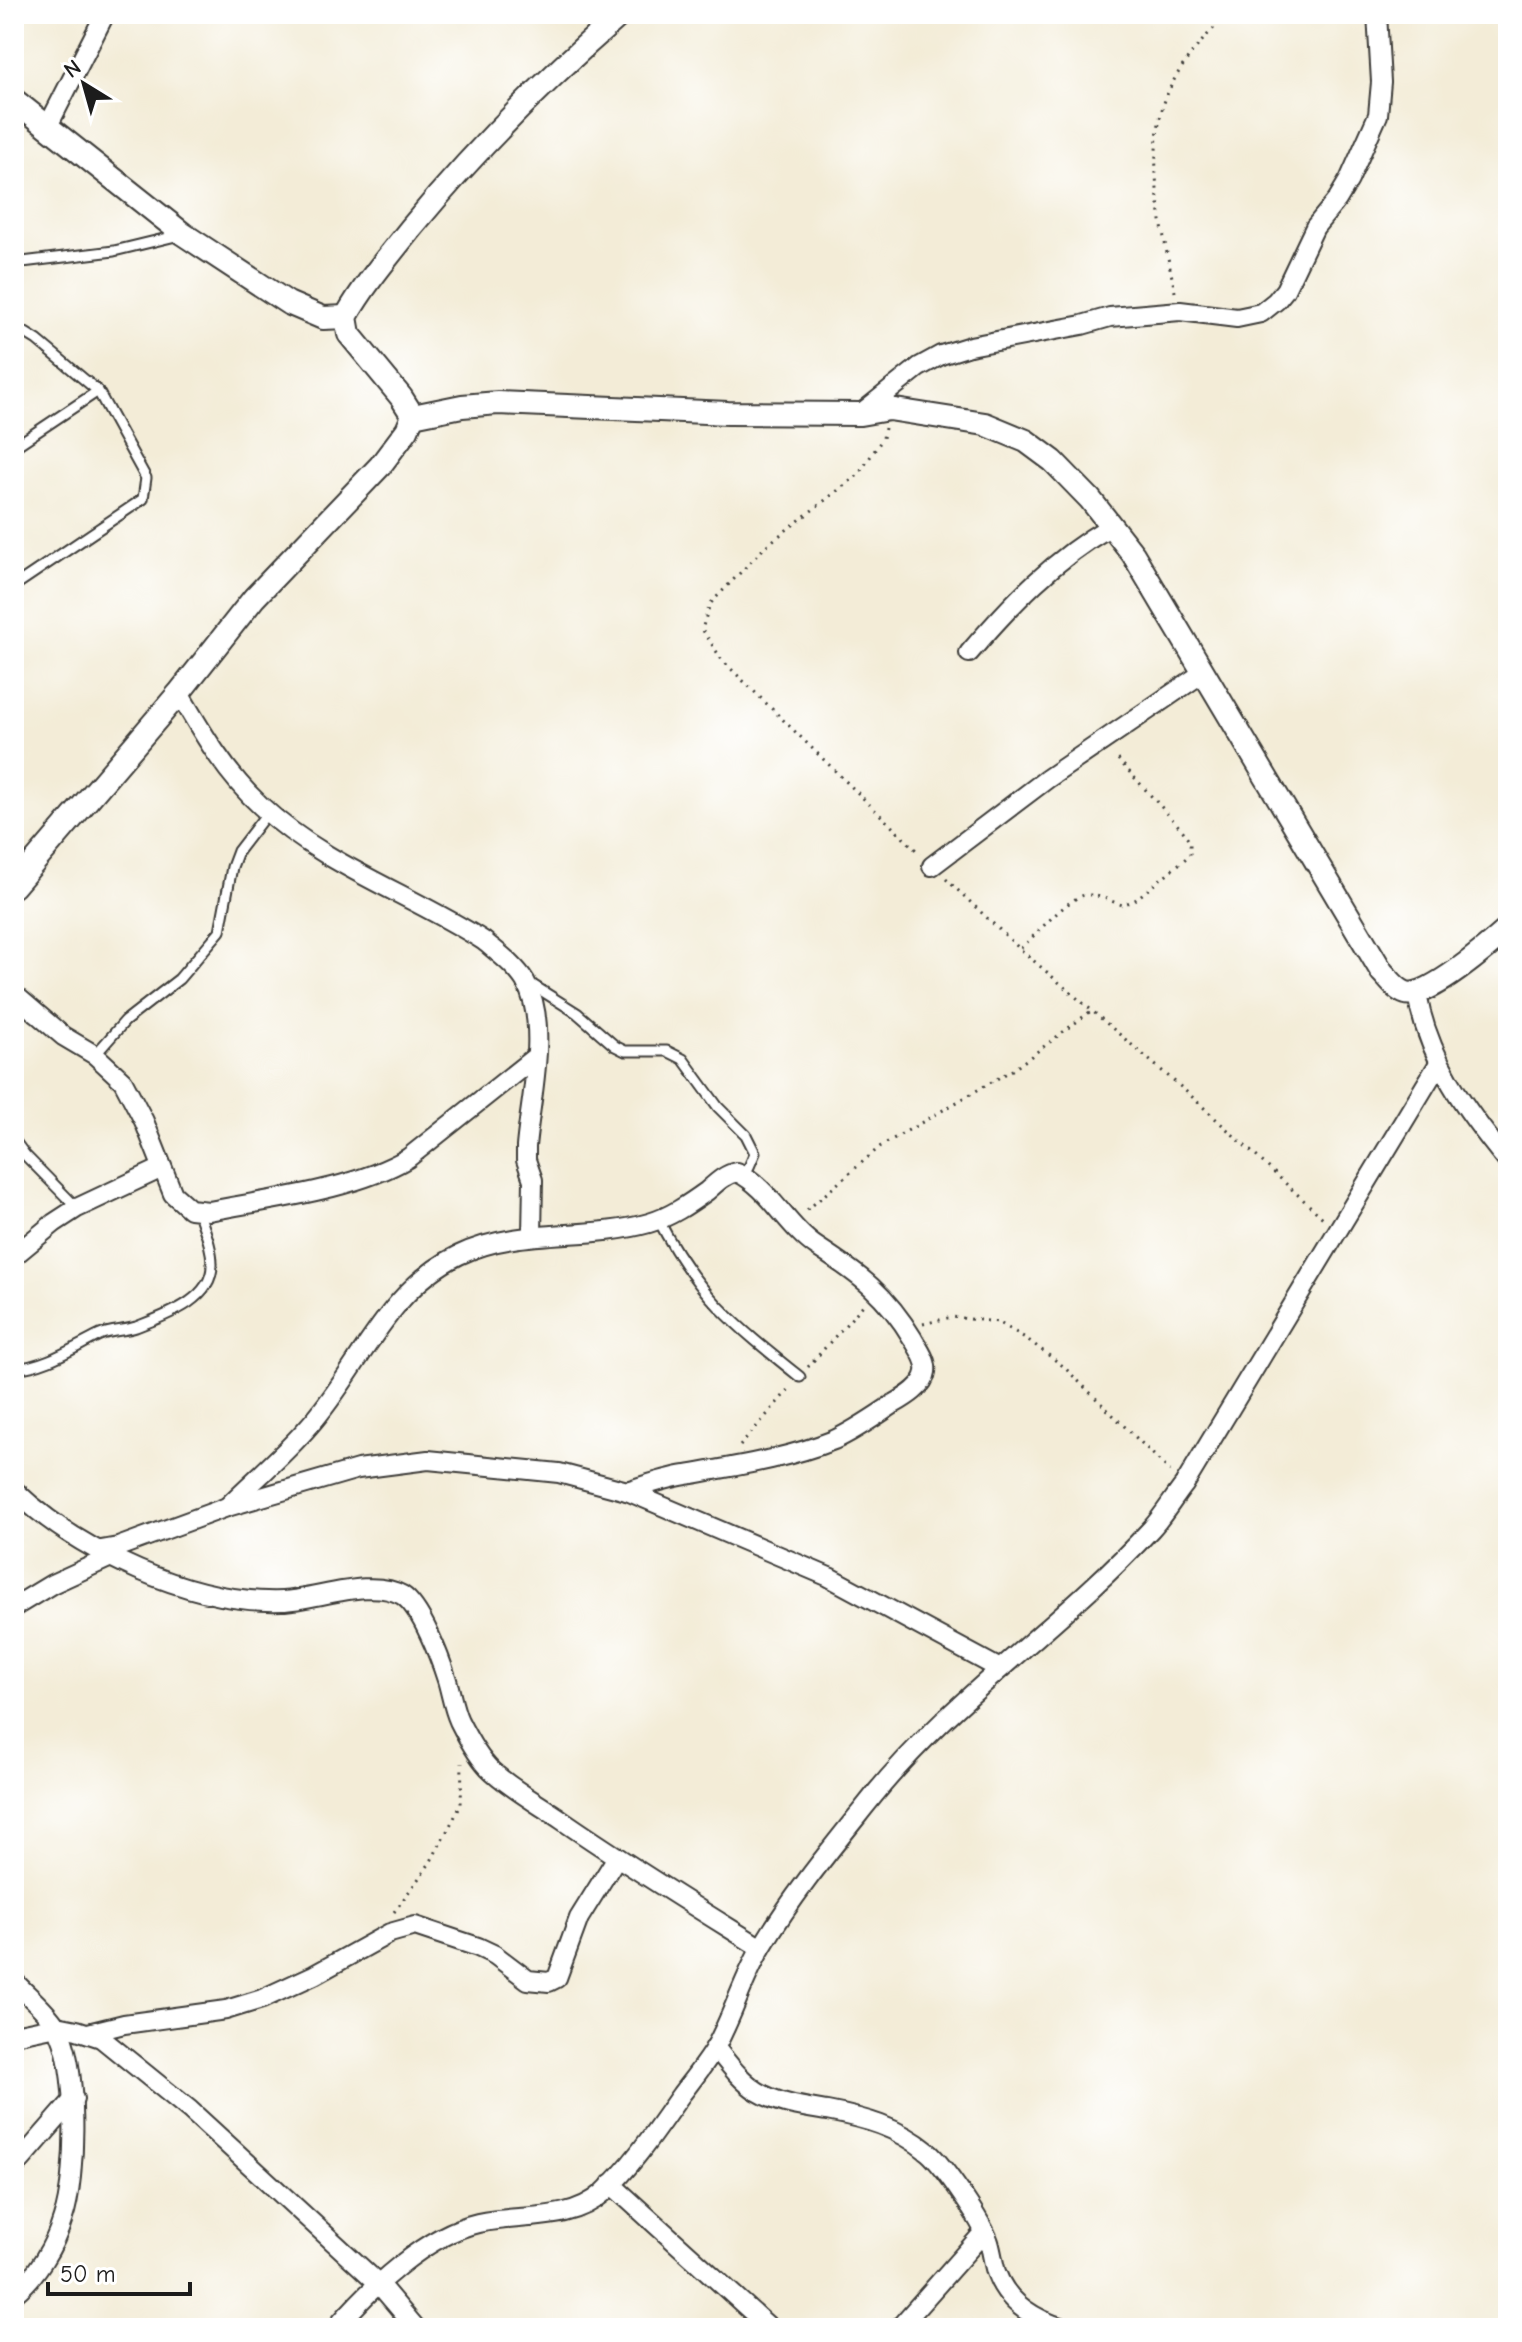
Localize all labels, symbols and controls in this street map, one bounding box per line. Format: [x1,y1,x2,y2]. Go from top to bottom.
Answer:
north arrow [44,44,124,124]
text: N [59,54,86,84]
scale bar [48,2246,190,2296]
text: 50 m [60,2260,116,2288]

